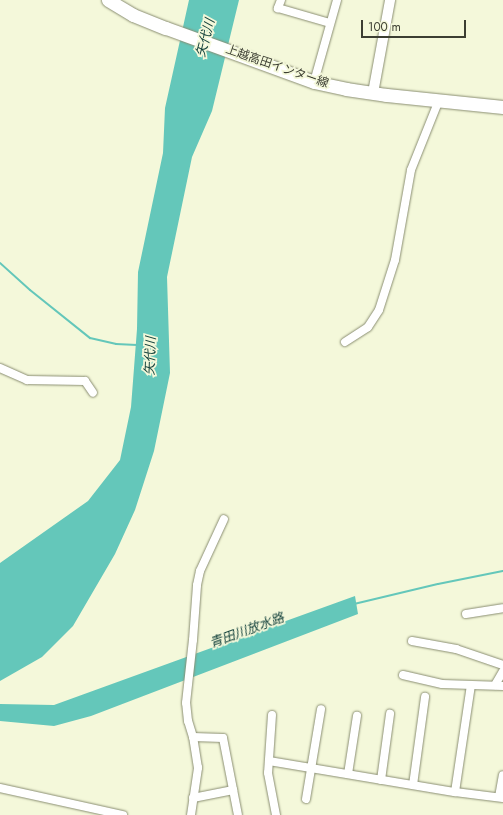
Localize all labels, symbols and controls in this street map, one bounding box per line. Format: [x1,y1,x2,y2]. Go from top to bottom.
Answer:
scale bar [363,12,468,38]
water label: 矢代川 [193,17,219,59]
text: 100 m [368,18,401,36]
street label: 上越高田インター線 [224,43,330,91]
water label: 矢代川 [143,336,159,376]
water label: 青田川放水路 [208,610,286,652]

